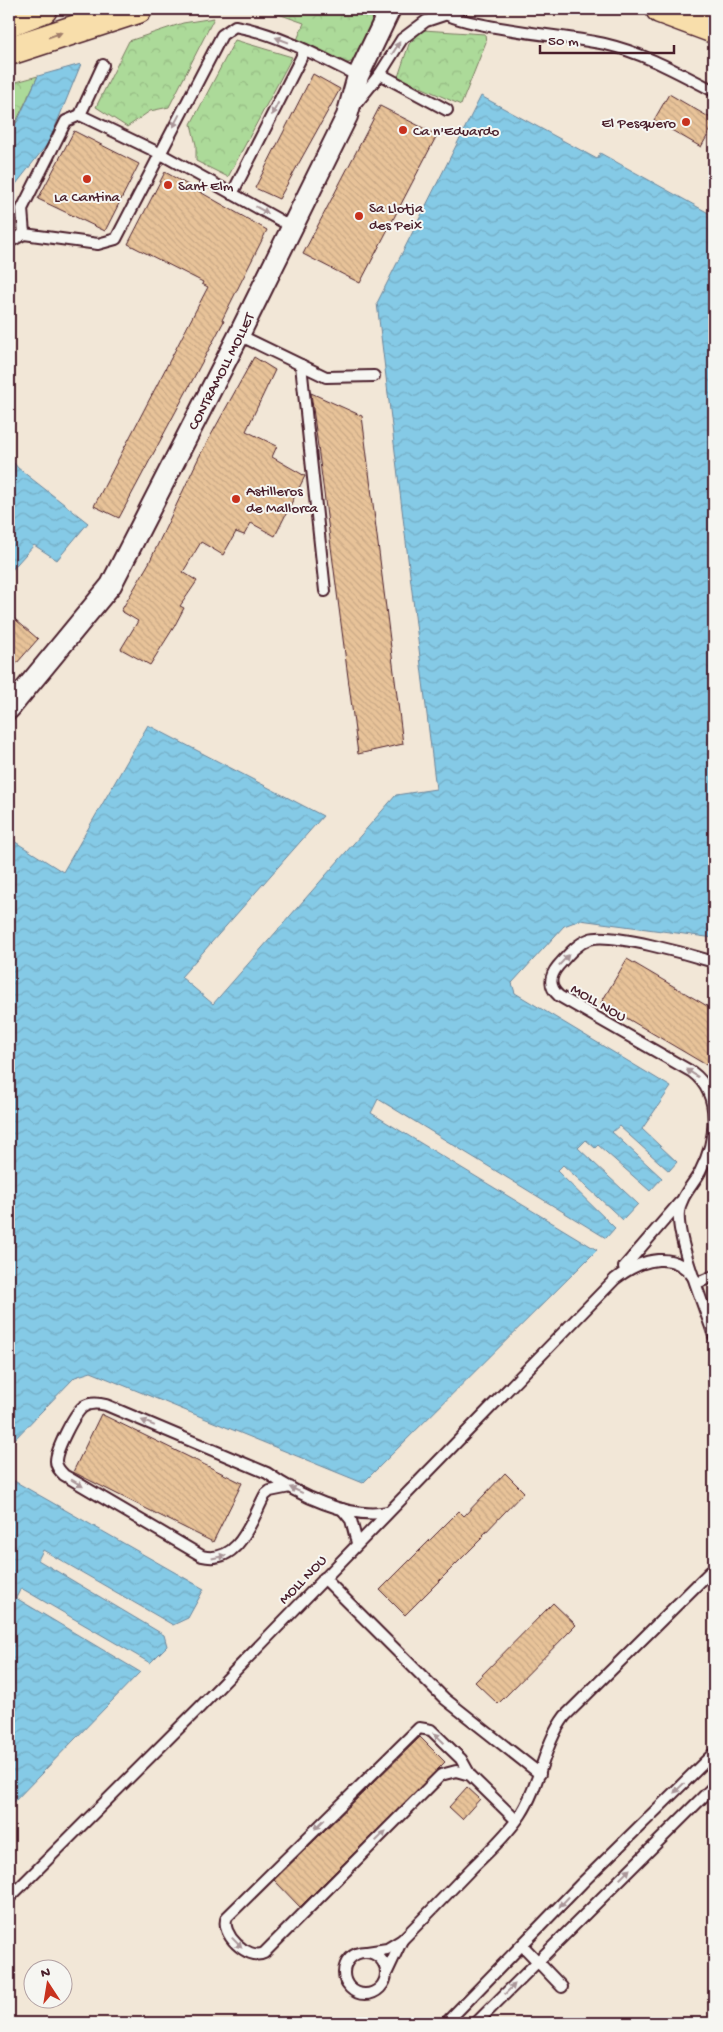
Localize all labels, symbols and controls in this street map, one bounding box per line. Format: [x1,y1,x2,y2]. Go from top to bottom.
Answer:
scale bar [540,22,674,54]
one-way arrow [48,31,63,39]
text: 50 m [548,33,579,51]
one-way arrow [274,36,289,44]
one-way arrow [391,41,401,55]
one-way arrow [271,102,279,116]
one-way arrow [172,114,181,128]
place label: El Pesquero [601,115,676,133]
marker: El Pesquero [680,116,692,128]
place label: Ca n'Eduardo [413,123,500,141]
marker: Ca n'Eduardo [397,124,409,136]
marker: La Cantina [81,173,93,185]
place label: Sant Elm [178,178,234,196]
marker: Sant Elm [162,179,174,191]
place label: La Cantina [54,189,121,207]
place label: Sa Llotja des Peix [369,200,424,235]
one-way arrow [255,206,269,215]
marker: Sa Llotja des Peix [353,210,365,222]
street label: CONTRAMOLL MOLLET [185,309,260,433]
place label: Astilleros de Mallorca [246,483,319,518]
marker: Astilleros de Mallorca [230,493,242,505]
one-way arrow [558,954,570,966]
street label: MOLL NOU [567,981,629,1027]
one-way arrow [685,1068,699,1078]
one-way arrow [141,1418,156,1426]
one-way arrow [71,1478,84,1487]
one-way arrow [289,1485,303,1493]
one-way arrow [211,1552,227,1560]
street label: MOLL NOU [276,1552,331,1609]
one-way arrow [433,1732,445,1744]
one-way arrow [674,1782,686,1794]
one-way arrow [314,1818,326,1830]
one-way arrow [374,1830,386,1842]
one-way arrow [619,1868,631,1880]
one-way arrow [558,1896,570,1908]
one-way arrow [231,1937,243,1949]
north arrow [22,1960,72,2010]
text: N [40,1964,52,1983]
one-way arrow [504,1983,516,1995]

